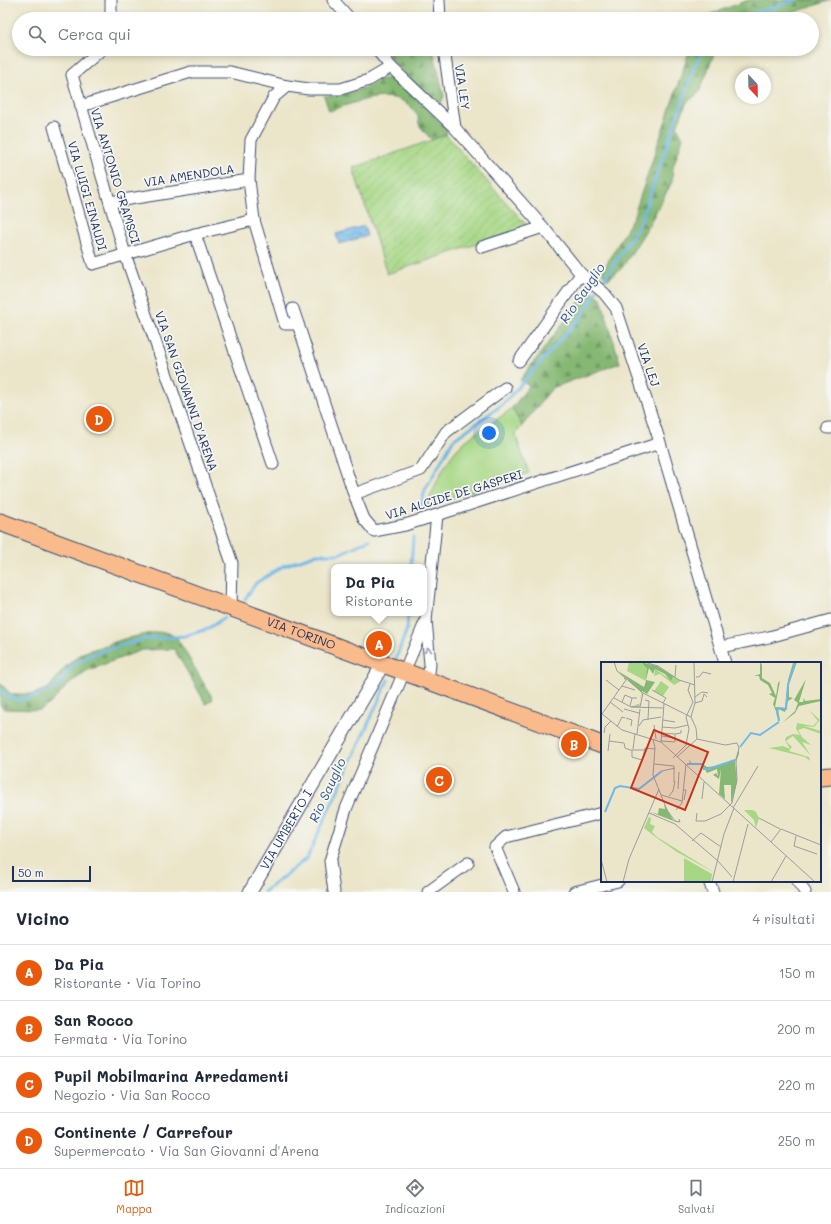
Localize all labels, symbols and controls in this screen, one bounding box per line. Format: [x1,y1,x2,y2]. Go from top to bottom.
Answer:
search box [12,12,819,56]
icon: search [26,23,48,45]
text: Cerca qui [58,24,131,44]
street label: VIA LEY [452,63,474,111]
north arrow [735,68,771,104]
street label: VIA ANTONIO GRAMSCI [88,106,144,245]
street label: VIA LUIGI EINAUDI [65,139,111,252]
street label: VIA AMENDOLA [143,160,235,190]
water label: Rio Sauglio [555,259,608,326]
street label: VIA SAN GIOVANNI D'ARENA [152,308,222,473]
street label: VIA LEJ [634,341,664,389]
pin: D [86,404,112,434]
your location [479,423,499,443]
street label: VIA ALCIDE DE GASPERI [383,466,524,523]
popup [331,564,427,616]
text: Da Pia [345,572,395,592]
text: Ristorante [345,592,413,609]
street label: VIA TORINO [264,612,338,653]
pin: A [366,629,392,659]
one-way arrow [424,647,433,653]
inset map [601,662,821,882]
pin: B [561,729,587,759]
water label: Rio Sauglio [304,755,349,825]
pin: C [426,765,452,795]
street label: VIA UMBERTO I [256,786,315,872]
scale bar [12,864,91,883]
text: 50 m [18,865,44,880]
text: Vicino [16,907,69,929]
text: 4 risultati [752,910,815,927]
text: Da Pia [54,954,104,974]
text: A [24,964,34,981]
text: 150 m [779,964,815,981]
text: Ristorante · Via Torino [54,974,201,991]
text: San Rocco [54,1010,133,1030]
text: B [25,1020,33,1037]
text: 200 m [777,1020,815,1037]
text: Fermata · Via Torino [54,1030,187,1047]
text: Pupil Mobilmarina Arredamenti [54,1066,289,1086]
text: C [24,1076,34,1093]
text: 220 m [778,1076,815,1093]
text: Negozio · Via San Rocco [54,1086,210,1103]
text: Continente / Carrefour [54,1122,233,1142]
text: D [24,1132,34,1149]
text: 250 m [778,1132,815,1149]
text: Supermercato · Via San Giovanni d'Arena [54,1142,319,1159]
tab: Mappa [116,1177,152,1216]
tab: Indicazioni [385,1177,445,1216]
tab: Salvati [678,1177,715,1216]

